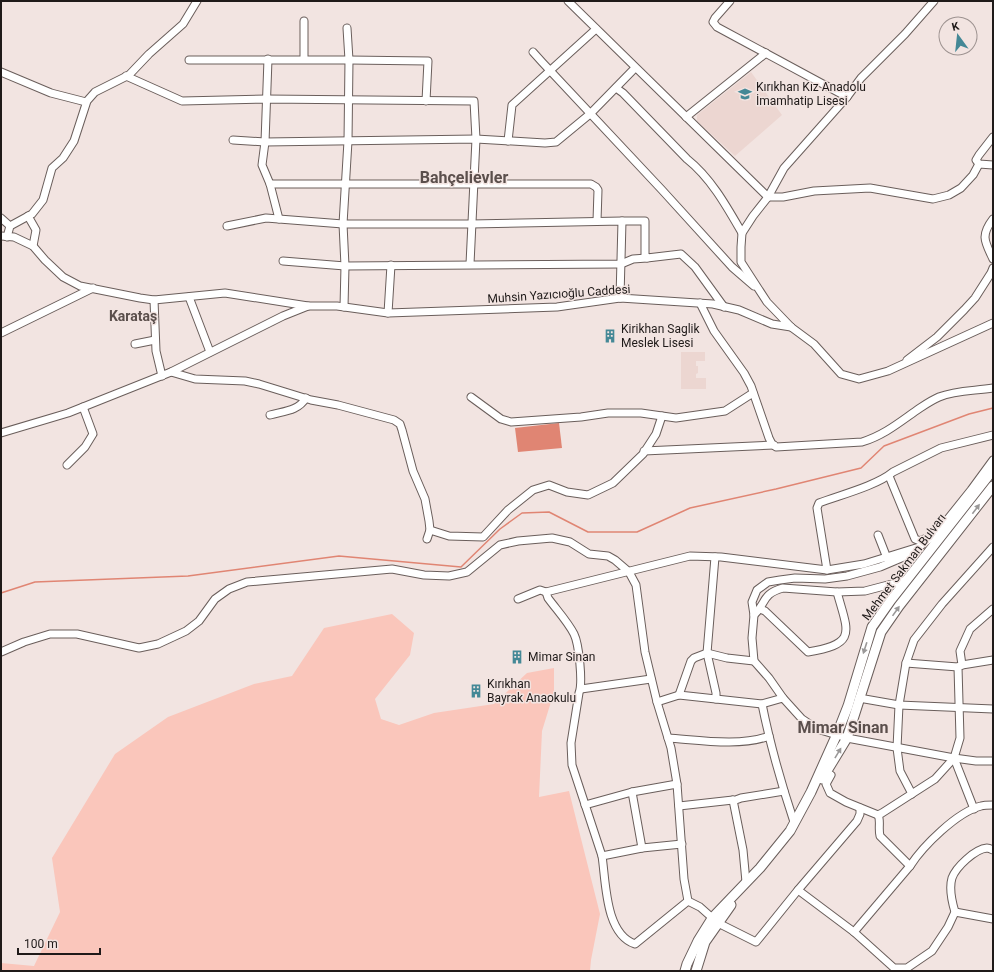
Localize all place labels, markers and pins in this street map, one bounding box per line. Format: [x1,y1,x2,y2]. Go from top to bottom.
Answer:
place label: Kırıkhan Kız Anadolu İmamhatip Lisesi [756,80,866,108]
school or university icon: Kırıkhan Kız Anadolu İmamhatip Lisesi [737,86,753,102]
place label: Kirikhan Saglik Meslek Lisesi [621,322,700,350]
building icon: Kirikhan Saglik Meslek Lisesi [602,328,618,344]
building icon: Mimar Sinan [509,649,525,665]
place label: Mimar Sinan [528,650,595,664]
place label: Kırıkhan Bayrak Anaokulu [487,677,576,705]
building icon: Kırıkhan Bayrak Anaokulu [468,683,484,699]

